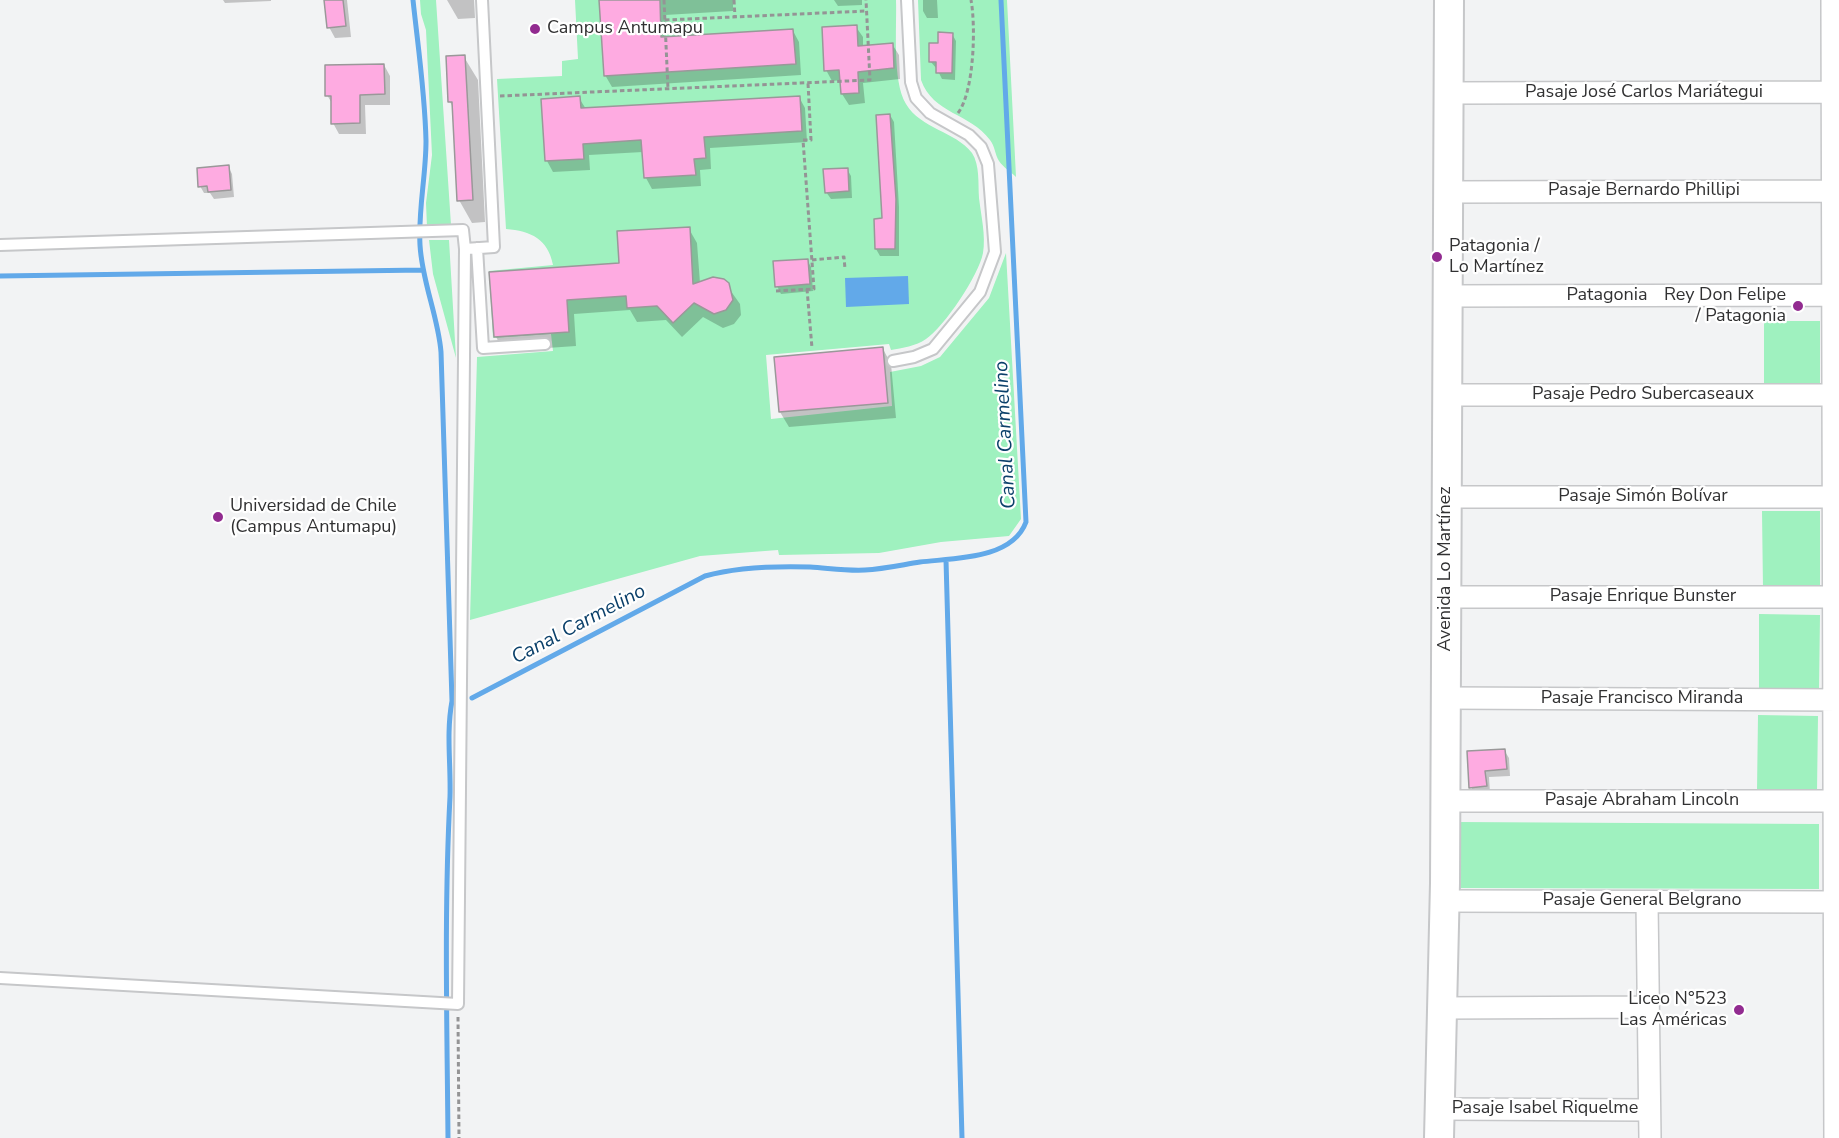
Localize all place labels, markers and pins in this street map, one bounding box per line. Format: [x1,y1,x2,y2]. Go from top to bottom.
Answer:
place label: Campus Antumapu [547,18,703,40]
marker: Campus Antumapu [528,22,542,36]
place label: Patagonia / Lo Martínez [1449,236,1544,278]
marker: Patagonia / Lo Martínez [1430,250,1444,264]
place label: Rey Don Felipe / Patagonia [1664,285,1786,328]
marker: Rey Don Felipe / Patagonia [1791,299,1805,313]
place label: Universidad de Chile (Campus Antumapu) [230,496,397,538]
marker: Universidad de Chile (Campus Antumapu) [211,510,225,524]
place label: Liceo N°523 Las Américas [1619,989,1727,1032]
marker: Liceo N°523 Las Américas [1732,1003,1746,1017]

